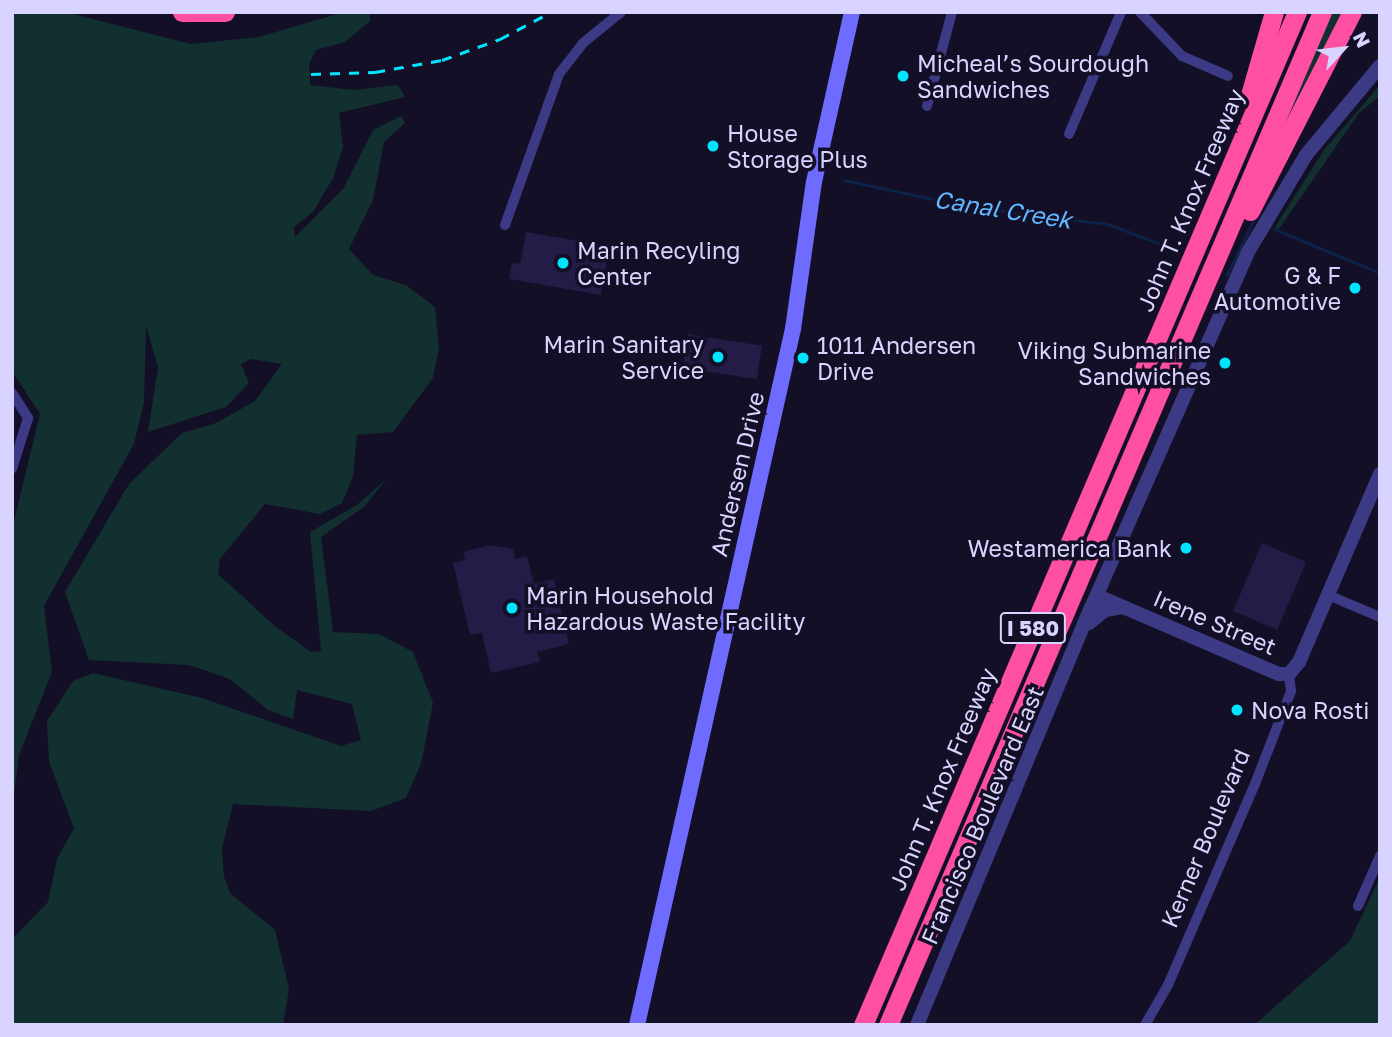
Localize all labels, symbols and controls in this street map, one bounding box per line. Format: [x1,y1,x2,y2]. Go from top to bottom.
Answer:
north arrow [1308,14,1378,84]
text: N [1349,28,1376,51]
place label: Micheal’s Sourdough Sandwiches [917,49,1149,103]
marker: Micheal’s Sourdough Sandwiches [895,68,911,84]
street label: John T. Knox Freeway [1131,85,1249,315]
place label: House Storage Plus [727,119,868,173]
marker: House Storage Plus [705,138,721,154]
water label: Canal Creek [932,184,1074,234]
place label: Marin Recyling Center [577,236,740,290]
marker: Marin Recyling Center [555,255,571,271]
place label: G & F Automotive [1214,261,1341,315]
marker: G & F Automotive [1347,280,1363,296]
place label: Marin Sanitary Service [543,330,704,384]
place label: 1011 Andersen Drive [817,331,976,385]
place label: Viking Submarine Sandwiches [1017,336,1211,390]
marker: Marin Sanitary Service [710,349,726,365]
marker: 1011 Andersen Drive [795,350,811,366]
marker: Viking Submarine Sandwiches [1217,355,1233,371]
street label: Andersen Drive [705,389,769,559]
place label: Westamerica Bank [967,534,1172,562]
marker: Westamerica Bank [1178,540,1194,556]
place label: Marin Household Hazardous Waste Facility [526,581,805,635]
street label: Irene Street [1149,584,1281,660]
marker: Marin Household Hazardous Waste Facility [504,600,520,616]
road number: I 580 [1000,610,1066,646]
street label: John T. Knox Freeway [883,664,1001,894]
street label: Francisco Boulevard East [915,682,1049,948]
place label: Nova Rosti [1251,696,1370,724]
marker: Nova Rosti [1229,702,1245,718]
street label: Kerner Boulevard [1155,745,1255,931]

